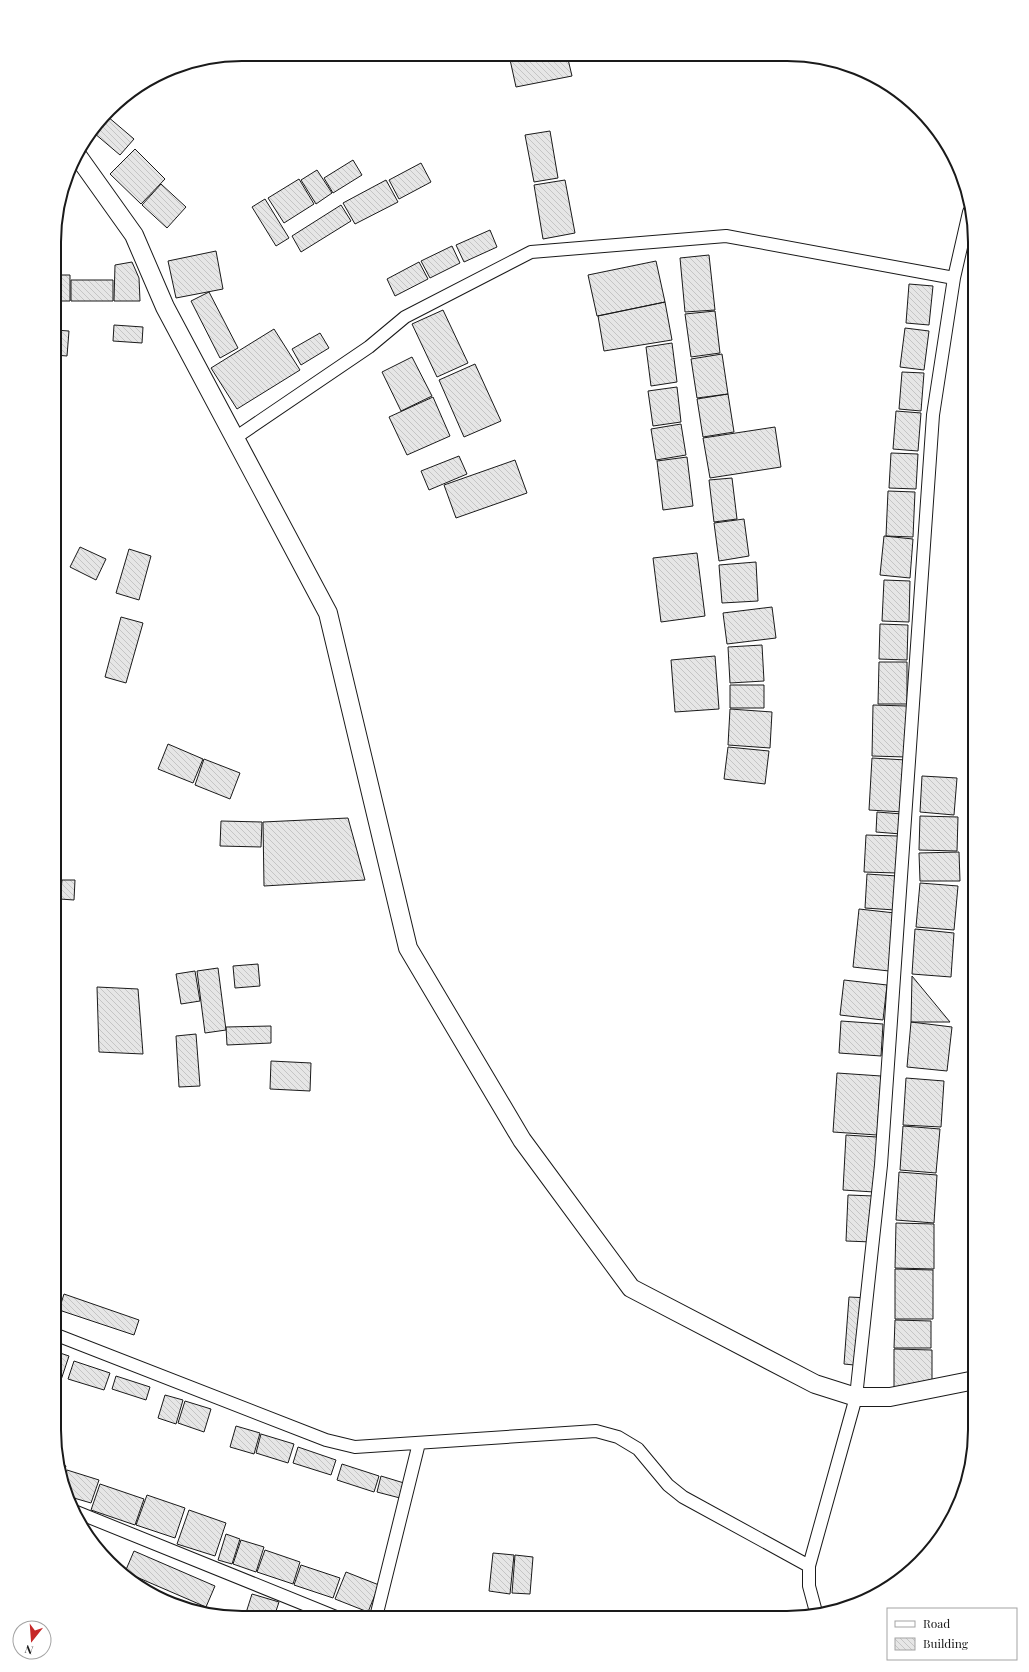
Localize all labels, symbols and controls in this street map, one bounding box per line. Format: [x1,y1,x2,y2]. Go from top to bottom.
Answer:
legend [887,1608,1017,1660]
text: Road [923,1615,950,1631]
north arrow [12,1620,52,1660]
text: Building [923,1635,969,1651]
text: N [23,1642,35,1658]

